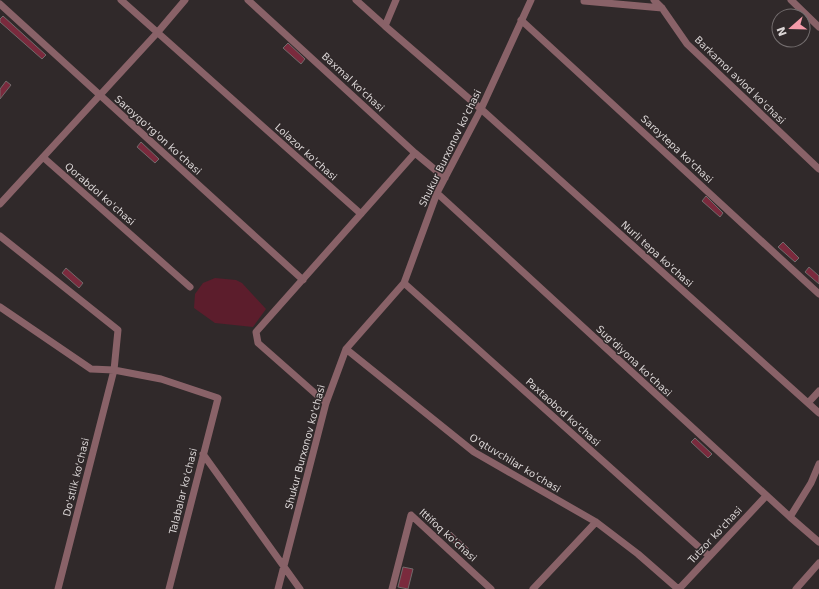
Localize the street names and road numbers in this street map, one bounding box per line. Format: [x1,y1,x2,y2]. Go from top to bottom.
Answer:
street label: Barkamol avlod ko'chasi [693,34,787,126]
street label: Baxmal ko'chasi [320,50,386,114]
street label: Shukur Burxonov ko'chasi [417,88,483,208]
street label: Saroyqo'rg'on ko'chasi [113,93,203,177]
street label: Saroytepa ko'chasi [639,113,715,185]
street label: Lolazor ko'chasi [273,121,339,183]
street label: Qorabdol ko'chasi [63,161,137,227]
street label: Nurli tepa ko'chasi [619,219,695,289]
street label: Sug'diyona ko'chasi [594,323,674,399]
street label: Paxtaobod ko'chasi [524,376,602,448]
street label: Shukur Burxonov ko'chasi [283,383,327,511]
street label: O'qtuvchilar ko'chasi [468,431,562,495]
street label: Do'stlik ko'chasi [61,437,91,517]
street label: Talabalar ko'chasi [167,447,199,536]
street label: Tutzor ko'chasi [685,504,744,566]
street label: Ittifoq ko'chasi [417,506,479,564]

